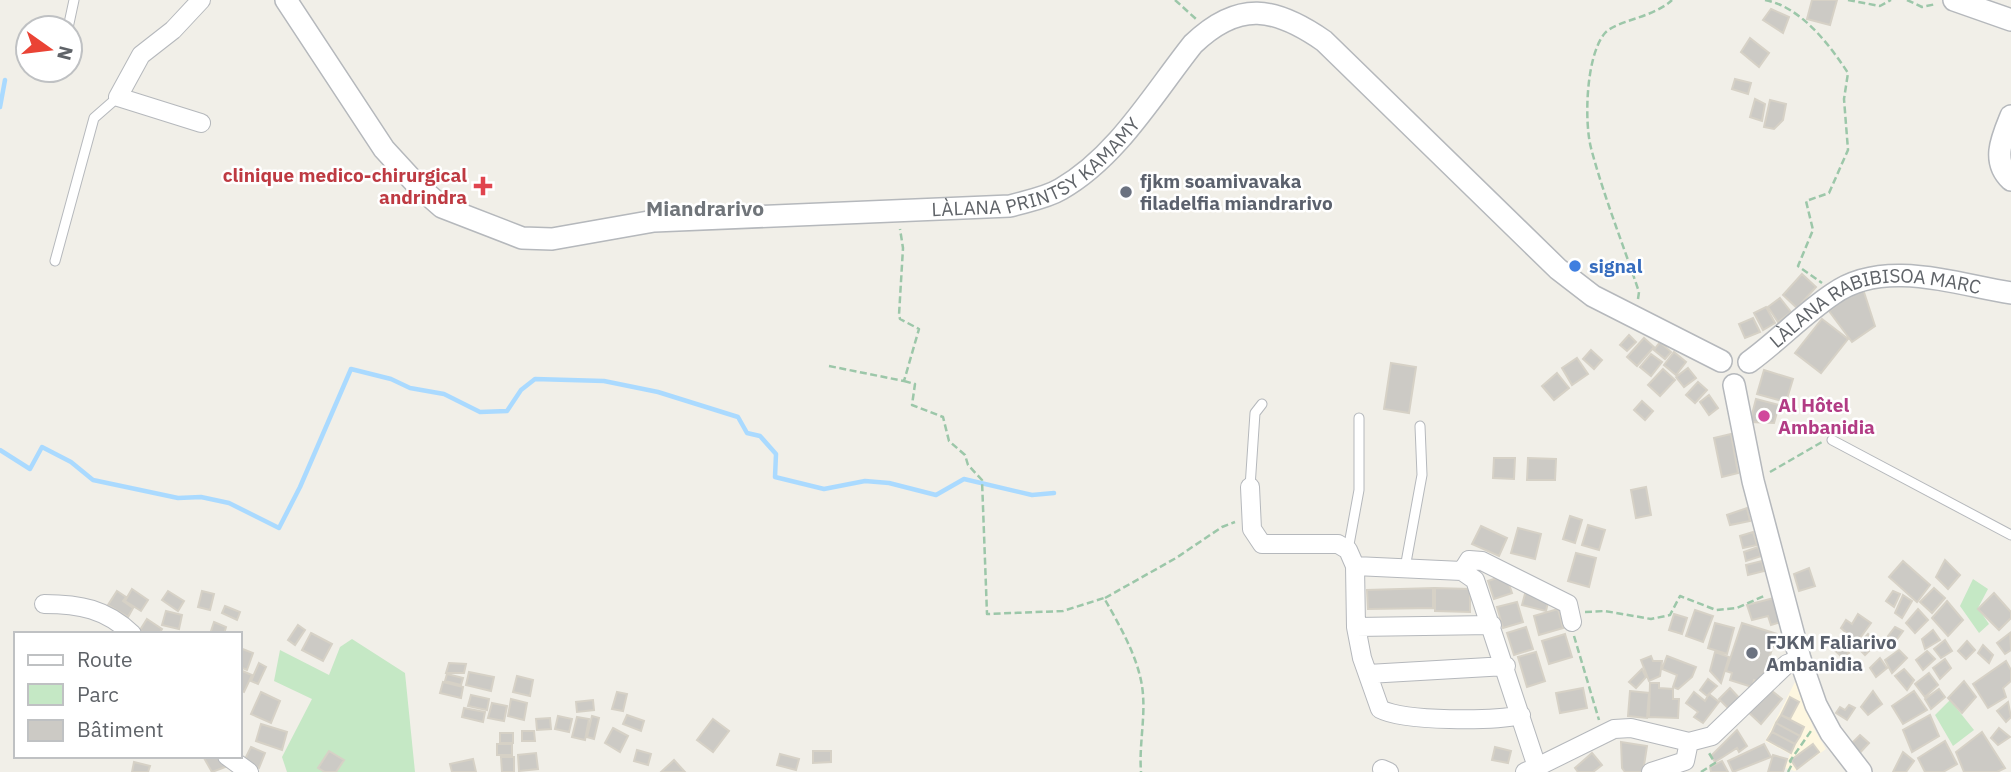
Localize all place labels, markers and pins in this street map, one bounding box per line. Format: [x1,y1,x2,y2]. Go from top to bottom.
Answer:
place label: clinique medico-chirurgical andrindra [223,163,467,209]
place label: fjkm soamivavaka filadelfia miandrarivo [1140,169,1333,215]
marker: clinique medico-chirurgical andrindra [473,176,493,196]
marker: fjkm soamivavaka filadelfia miandrarivo [1118,184,1134,200]
place label: signal [1589,254,1643,278]
marker: signal [1567,258,1583,274]
place label: Al Hôtel Ambanidia [1778,393,1875,439]
marker: Al Hôtel Ambanidia [1756,408,1772,424]
place label: FJKM Faliarivo Ambanidia [1766,630,1897,676]
marker: FJKM Faliarivo Ambanidia [1744,645,1760,661]

